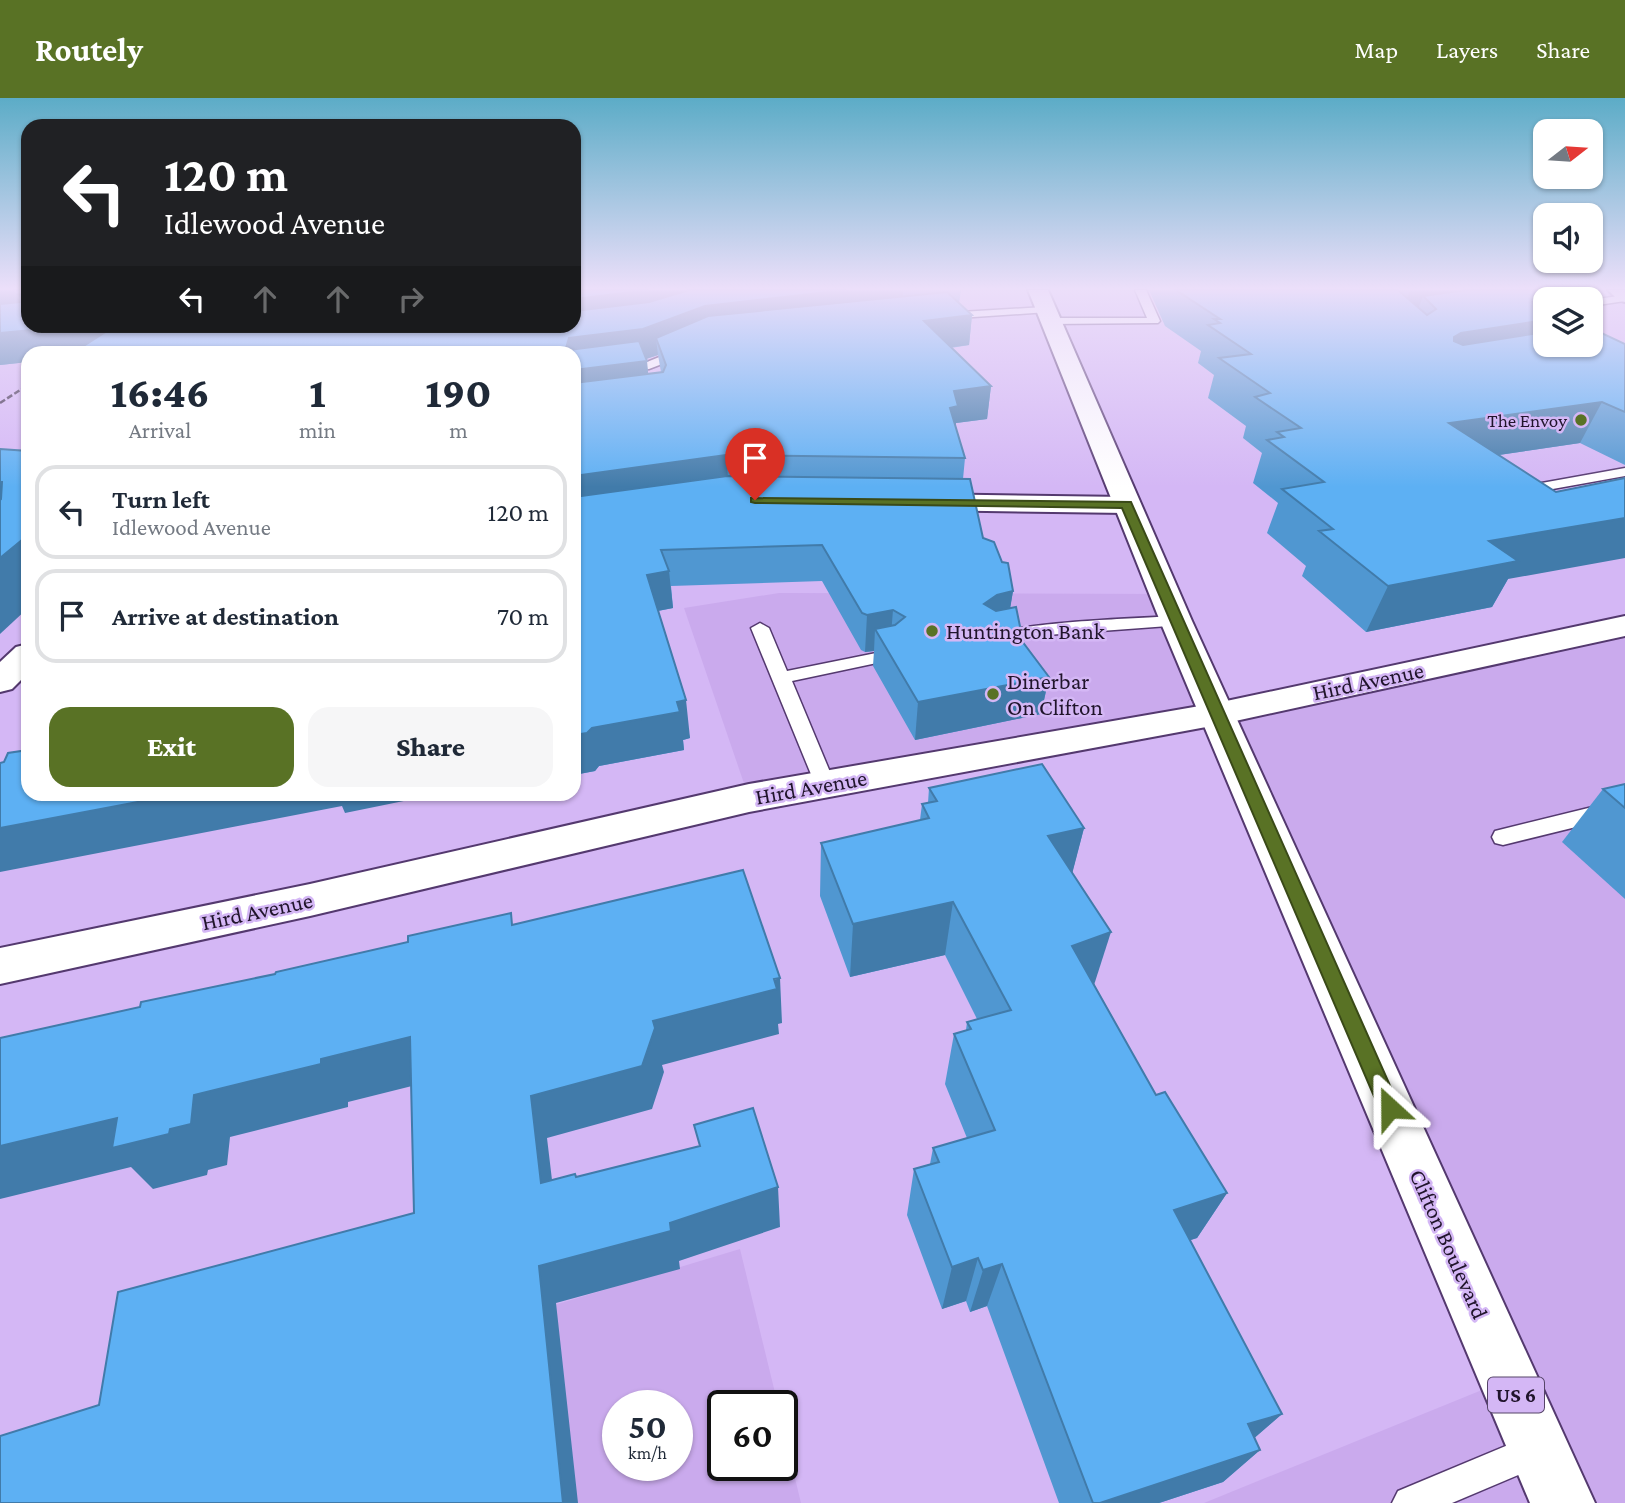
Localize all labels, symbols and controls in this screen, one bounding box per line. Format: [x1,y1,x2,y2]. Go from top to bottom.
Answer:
text: Routely [35,31,143,68]
text: Map [1354,36,1398,63]
text: Layers [1436,36,1498,63]
text: Share [1536,36,1590,63]
north arrow [1533,119,1603,189]
map controls [1533,119,1603,357]
icon: left [49,147,140,238]
text: 120 m [164,147,288,202]
button: sound [1533,203,1603,273]
text: Idlewood Avenue [164,205,385,241]
icon: left [173,280,211,318]
icon: ahead [246,280,284,318]
icon: ahead [319,280,357,318]
icon: right [392,280,430,318]
button: layers [1533,287,1603,357]
text: 16:46 [110,369,210,416]
text: 1 [309,369,326,416]
text: 190 [425,369,492,416]
place label: The Envoy [1487,410,1567,431]
marker: The Envoy [1573,412,1589,428]
text: Arrival [129,417,191,443]
text: min [299,417,336,443]
text: m [449,417,468,443]
pin [725,428,785,500]
icon: arrive [736,439,774,477]
text: Turn left [112,485,210,514]
icon: left [53,493,91,531]
text: 120 m [488,498,549,527]
text: Idlewood Avenue [112,514,271,540]
icon: arrive [53,597,91,635]
text: Arrive at destination [112,602,339,631]
text: 70 m [497,602,549,631]
place label: Huntington Bank [946,618,1105,644]
marker: Huntington Bank [924,623,940,639]
street label: Hird Avenue [1310,657,1426,705]
place label: Dinerbar On Clifton [1007,668,1103,720]
marker: Dinerbar On Clifton [985,686,1001,702]
button: Exit [49,707,294,787]
button: Share [308,707,553,787]
street label: Hird Avenue [753,764,869,810]
street label: Hird Avenue [199,887,315,935]
position arrow [1353,1071,1427,1145]
street label: Clifton Boulevard [1404,1165,1494,1323]
road number: US 6 [1488,1378,1544,1412]
speed limit sign: 60 [707,1390,798,1481]
text: 50 [628,1407,667,1446]
text: km/h [628,1443,667,1463]

